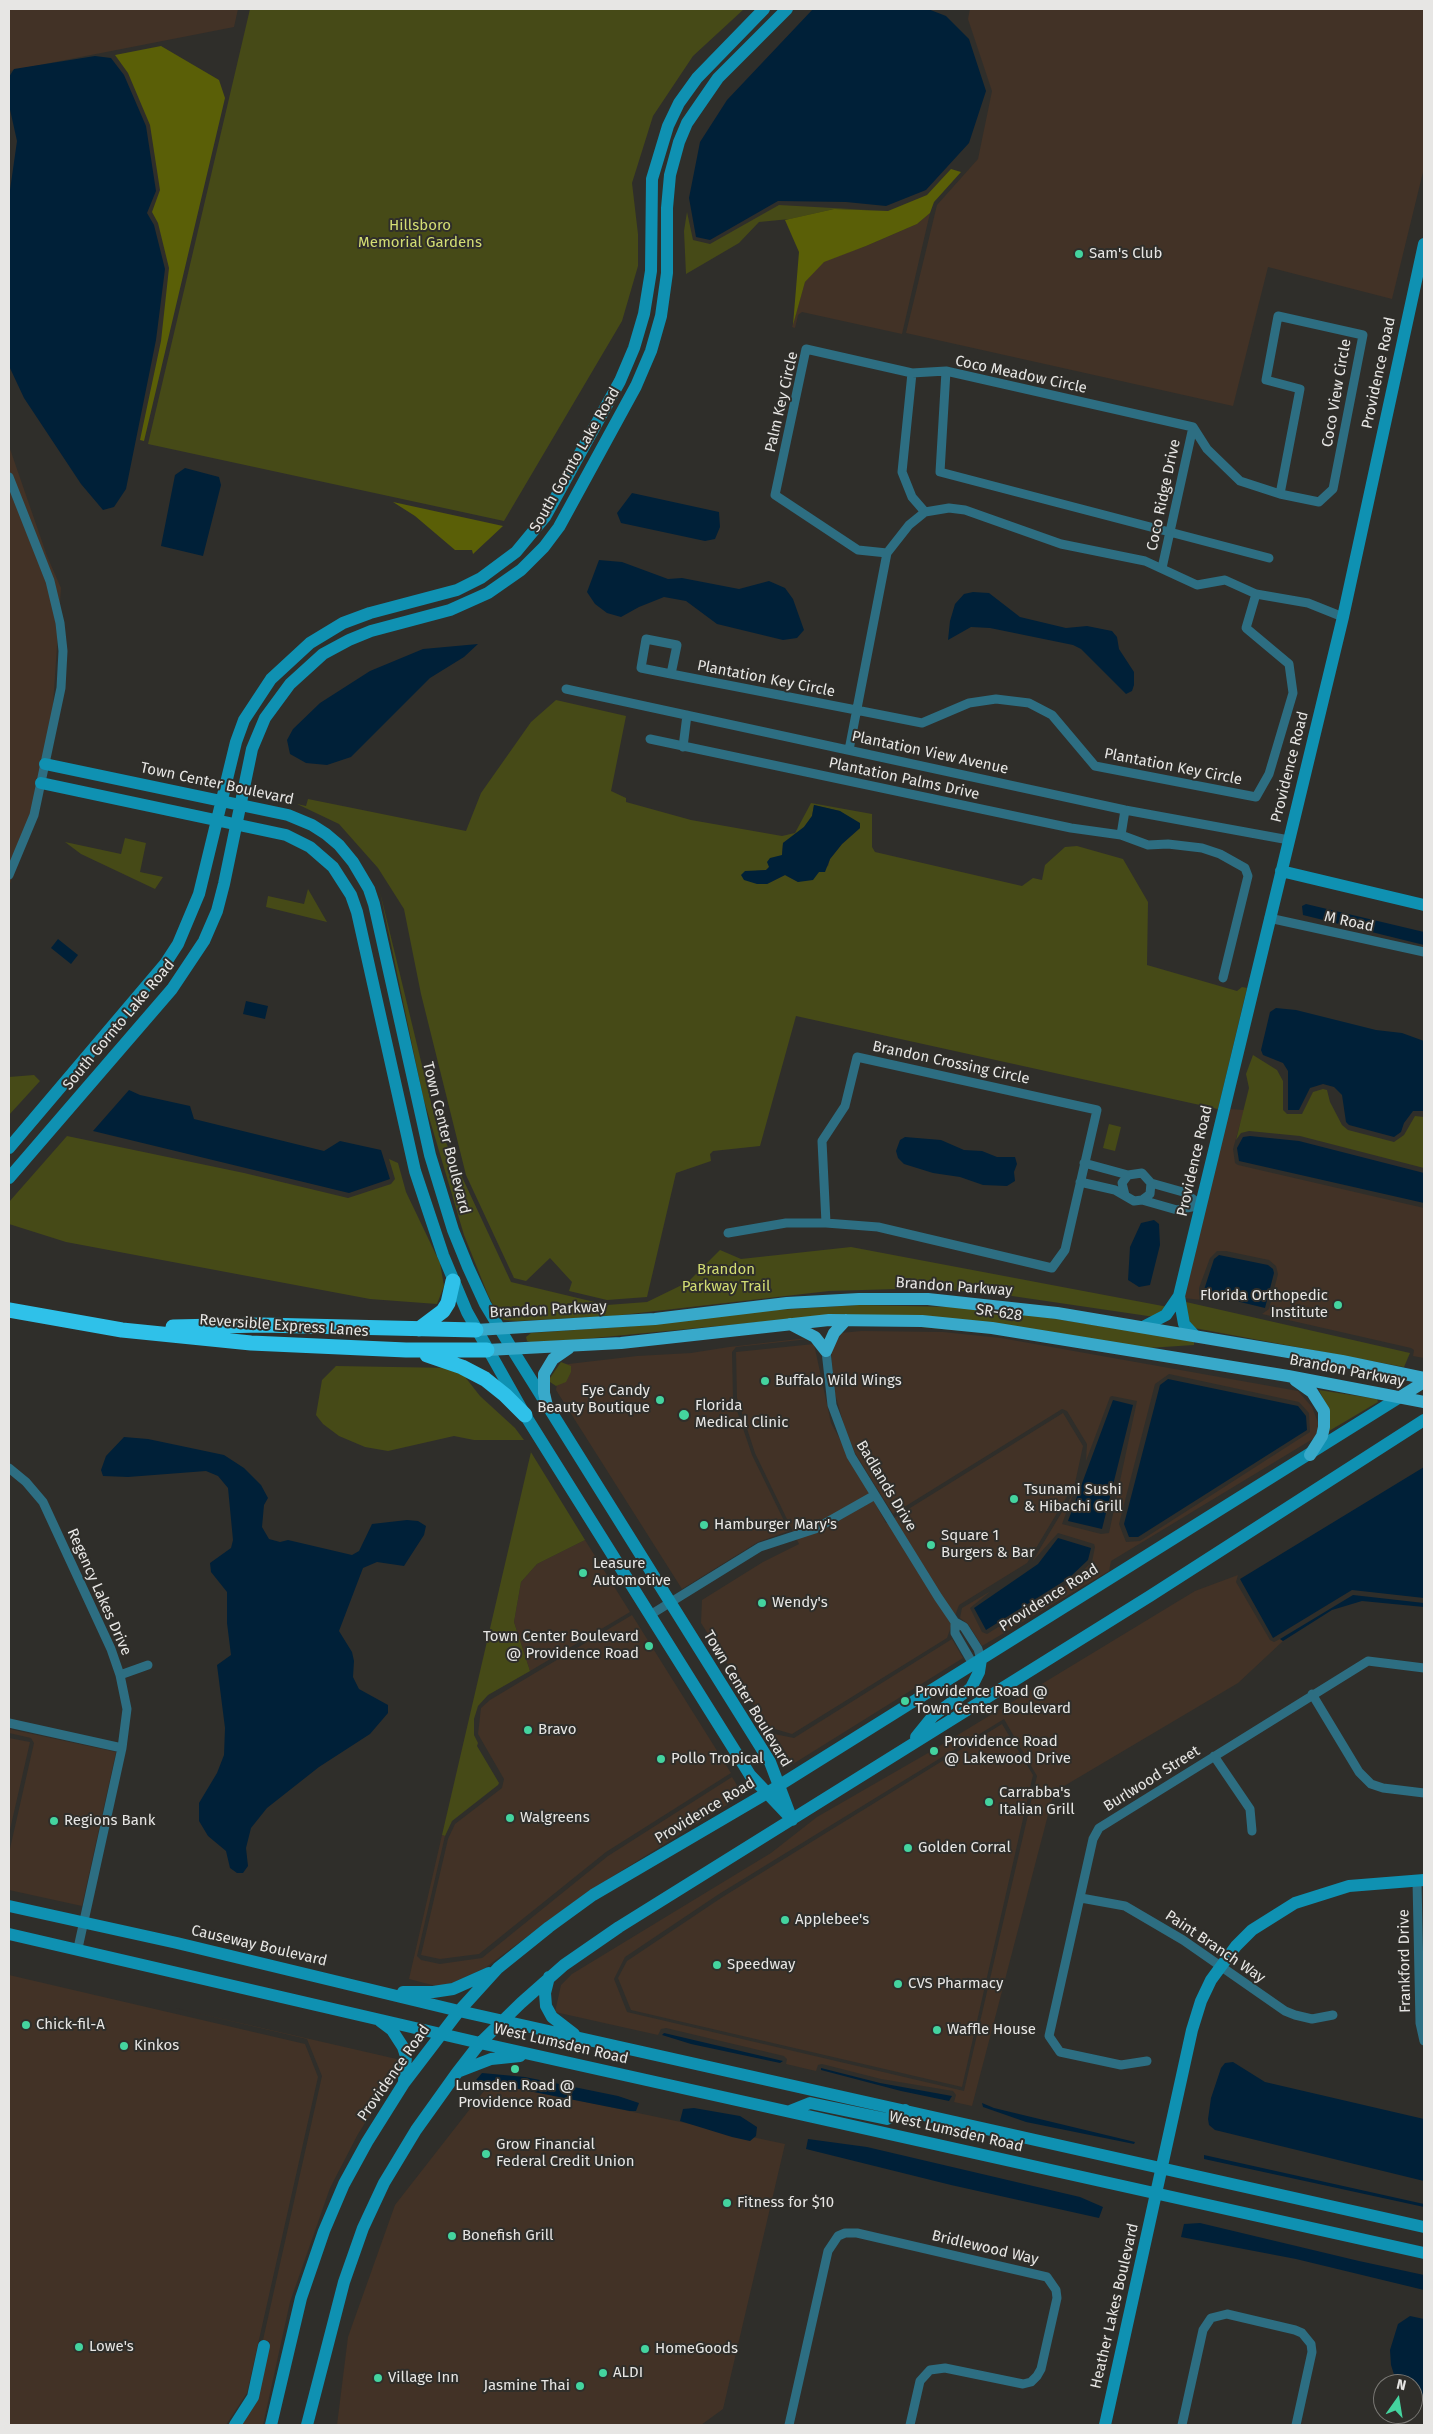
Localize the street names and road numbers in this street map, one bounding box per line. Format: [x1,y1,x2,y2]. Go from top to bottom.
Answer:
street label: Providence Road [1358,316,1400,430]
street label: Coco View Circle [1319,337,1355,449]
street label: Palm Key Circle [762,350,802,454]
street label: Coco Meadow Circle [953,352,1089,398]
street label: South Gornto Lake Road [526,384,624,536]
street label: Coco Ridge Drive [1143,438,1185,552]
street label: Plantation Key Circle [695,657,837,701]
street label: Providence Road [1268,710,1312,824]
street label: Plantation View Avenue [850,728,1010,778]
street label: Plantation Key Circle [1102,745,1244,789]
street label: Plantation Palms Drive [827,754,981,804]
street label: Town Center Boulevard [139,759,295,809]
street label: M Road [1323,908,1375,936]
street label: South Gornto Lake Road [59,956,179,1094]
street label: Brandon Crossing Circle [871,1038,1031,1088]
street label: Town Center Boulevard [418,1060,474,1216]
street label: Providence Road [1173,1104,1217,1218]
street label: Brandon Parkway [895,1274,1013,1300]
street label: Brandon Parkway [489,1298,607,1322]
street label: SR-628 [975,1301,1023,1325]
street label: Reversible Express Lanes [199,1311,369,1341]
street label: Brandon Parkway [1288,1351,1406,1391]
street label: Badlands Drive [852,1437,920,1535]
street label: Regency Lakes Drive [63,1526,135,1658]
street label: Providence Road [996,1560,1102,1636]
street label: Town Center Boulevard [699,1627,795,1771]
street label: Burlwood Street [1101,1742,1203,1816]
street label: Providence Road [652,1774,758,1848]
street label: Paint Branch Way [1161,1907,1269,1987]
street label: Frankford Drive [1395,1909,1415,2013]
street label: Causeway Boulevard [189,1922,329,1970]
street label: West Lumsden Road [492,2020,630,2068]
street label: Providence Road [354,2021,434,2125]
street label: West Lumsden Road [887,2108,1025,2156]
street label: Heather Lakes Boulevard [1087,2221,1143,2391]
street label: Bridlewood Way [930,2227,1040,2269]

